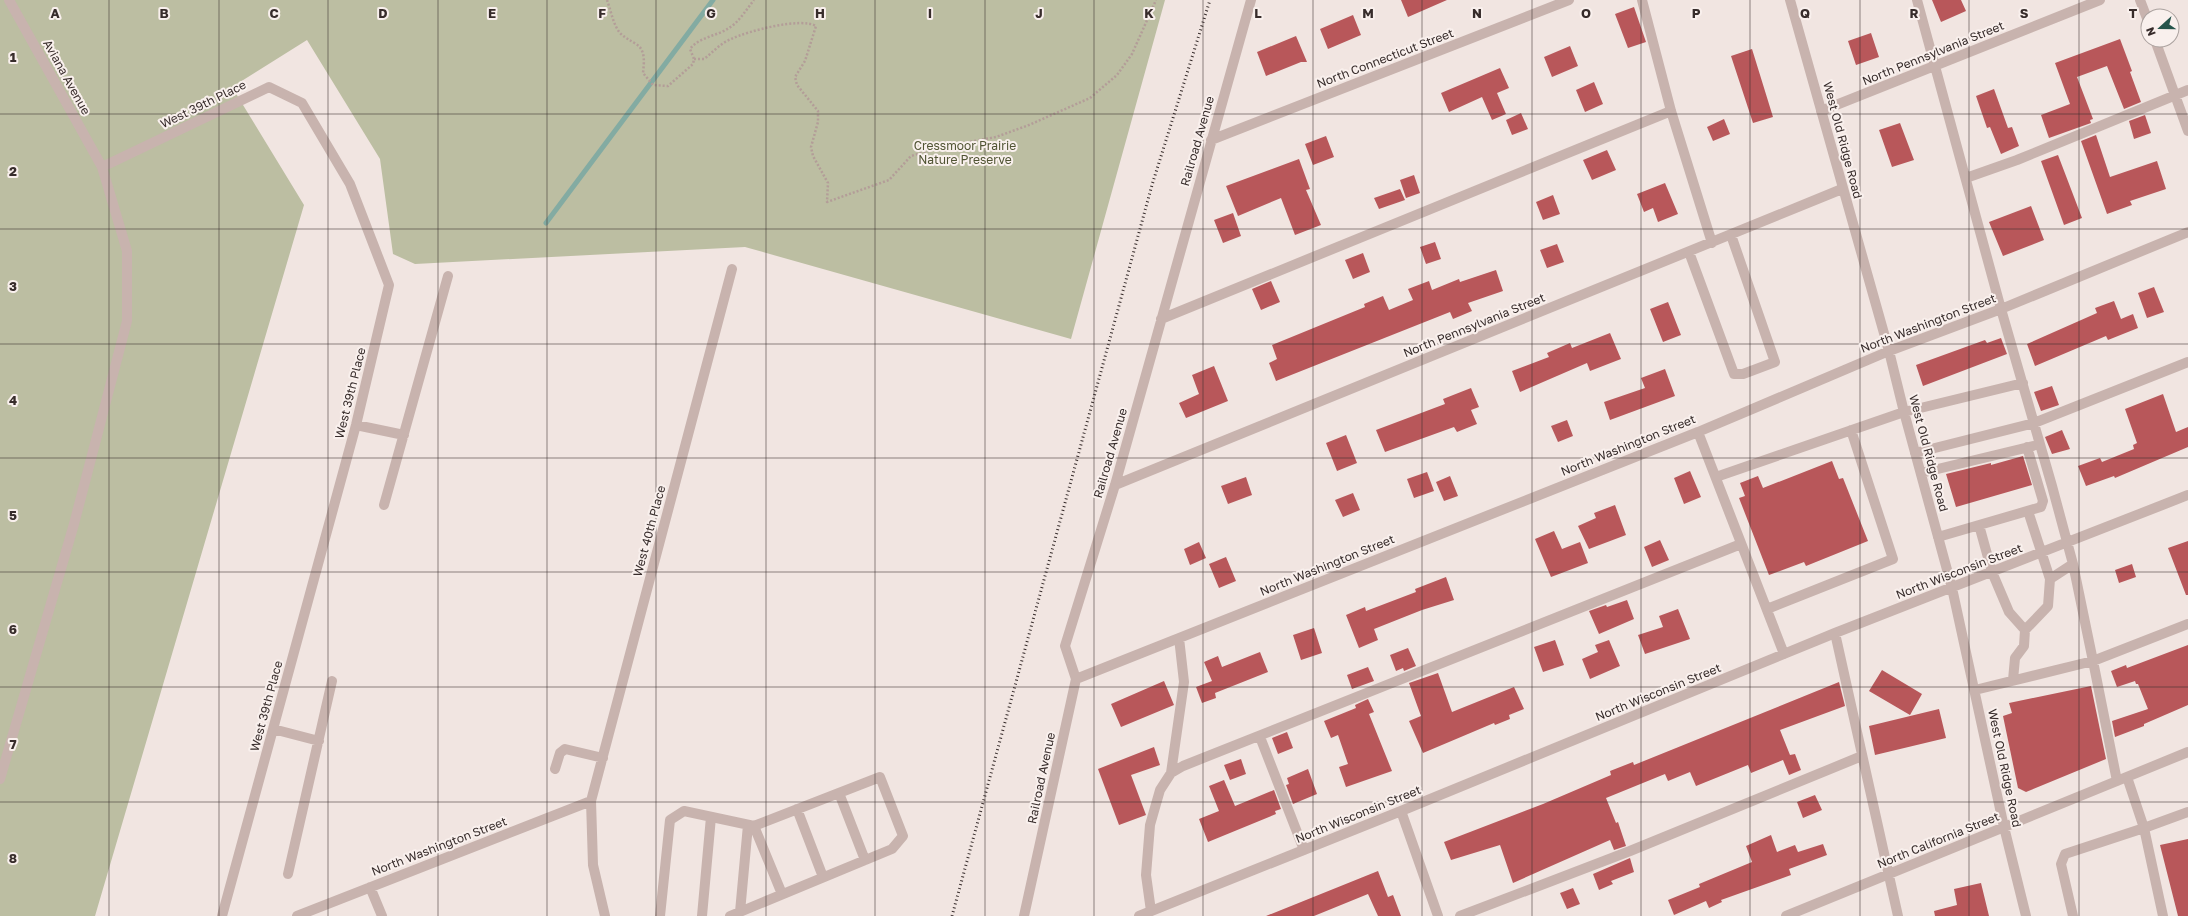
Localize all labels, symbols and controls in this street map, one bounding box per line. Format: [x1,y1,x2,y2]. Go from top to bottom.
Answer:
text: A [50,5,60,21]
text: B [159,5,169,21]
text: C [269,5,279,21]
text: D [378,5,388,21]
text: E [488,5,496,21]
text: F [598,5,606,21]
text: G [706,5,716,21]
text: H [815,5,825,21]
text: I [928,5,932,21]
text: J [1035,5,1043,21]
text: K [1144,5,1154,21]
text: L [1254,5,1262,21]
text: M [1362,5,1374,21]
text: N [1472,5,1482,21]
text: O [1581,5,1591,21]
text: P [1692,5,1701,21]
text: Q [1800,5,1810,21]
text: R [1909,5,1919,21]
text: S [2020,5,2029,21]
text: T [2129,5,2138,21]
north arrow [2140,8,2180,48]
street label: North Pennsylvania Street [1860,18,2006,88]
street label: North Connecticut Street [1315,25,1456,91]
text: N [2143,26,2158,38]
street label: Aviana Avenue [40,37,94,117]
text: 1 [10,49,17,65]
street label: West 39th Place [158,77,248,131]
street label: West Old Ridge Road [1820,80,1866,200]
street label: Railroad Avenue [1177,94,1217,188]
park label: Cressmoor Prairie Nature Preserve [914,138,1016,167]
text: 2 [9,163,17,179]
text: 3 [9,278,17,294]
street label: North Pennsylvania Street [1401,290,1547,360]
street label: North Washington Street [1858,290,1998,356]
street label: West 39th Place [331,346,369,440]
text: 4 [9,392,17,408]
street label: West Old Ridge Road [1906,393,1952,513]
street label: Railroad Avenue [1090,406,1130,500]
street label: North Washington Street [1558,411,1698,479]
street label: West 40th Place [630,484,668,578]
text: 5 [9,507,17,523]
street label: North Washington Street [1257,531,1397,599]
street label: North Wisconsin Street [1894,540,2024,602]
text: 6 [9,621,17,637]
street label: West 39th Place [247,659,285,753]
street label: North Wisconsin Street [1593,660,1723,724]
street label: West Old Ridge Road [1985,707,2025,829]
street label: Railroad Avenue [1024,731,1058,825]
text: 7 [9,736,17,752]
street label: North Wisconsin Street [1293,782,1423,846]
street label: North California Street [1875,809,2001,871]
street label: North Washington Street [369,813,509,879]
text: 8 [9,850,17,866]

